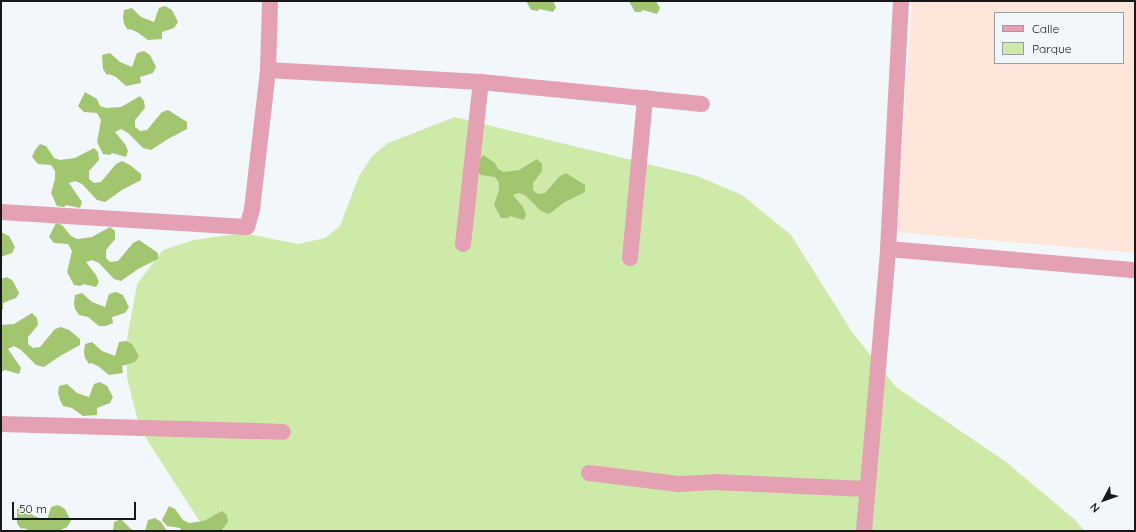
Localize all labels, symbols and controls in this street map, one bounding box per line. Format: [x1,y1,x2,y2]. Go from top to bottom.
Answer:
legend [994,12,1124,64]
text: Calle [1032,21,1059,36]
text: Parque [1032,41,1072,56]
north arrow [1084,480,1124,520]
scale bar [14,494,138,520]
text: N [1087,500,1103,516]
text: 50 m [19,501,47,516]

